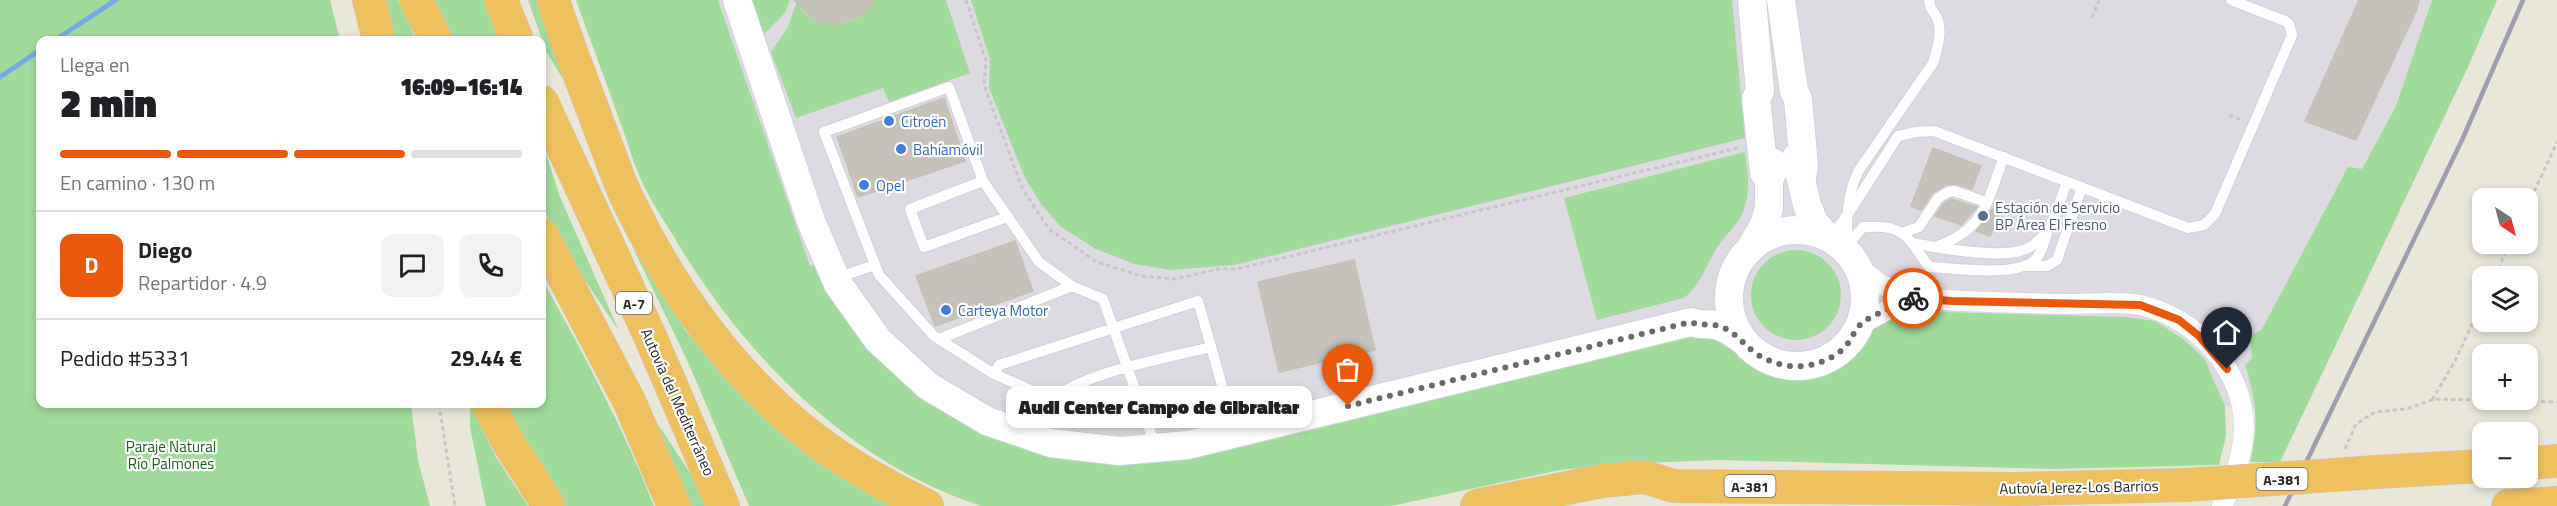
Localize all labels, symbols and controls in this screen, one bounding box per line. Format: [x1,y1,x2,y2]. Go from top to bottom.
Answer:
text: Llega en [60,49,130,80]
text: 16:09–16:14 [400,70,522,104]
text: 2 min [60,73,157,132]
place label: Citroën [901,110,946,133]
marker: Citroën [882,114,896,128]
place label: Bahíamóvil [913,138,983,161]
marker: Bahíamóvil [894,142,908,156]
text: En camino · 130 m [60,167,215,198]
place label: Opel [876,174,905,197]
marker: Opel [857,178,871,192]
north arrow [2472,188,2538,254]
map controls [2472,188,2538,488]
place label: Estación de Servicio BP Área El Fresno [1995,196,2120,236]
marker: Estación de Servicio BP Área El Fresno [1976,209,1990,223]
text: Diego [138,233,192,267]
button: chat [381,234,444,297]
button: phone [459,234,522,297]
text: D [84,248,99,282]
button: layers [2472,266,2538,332]
text: Repartidor · 4.9 [138,267,267,298]
courier [1883,268,1943,328]
icon: bike [1897,282,1930,315]
road number: A-7 [616,292,652,314]
place label: Carteya Motor [958,299,1048,322]
marker: Carteya Motor [939,303,953,317]
pin [2201,307,2252,369]
icon: home [2210,316,2243,349]
street label: Autovía del Mediterráneo [635,325,721,479]
text: Pedido #5331 [60,341,190,375]
text: 29.44 € [450,341,522,375]
pin [1322,344,1373,406]
button: + [2472,344,2538,410]
icon: bag [1331,353,1364,386]
callout: Audi Center Campo de Gibraltar [1006,385,1312,427]
text: Audi Center Campo de Gibraltar [1019,391,1299,422]
button: − [2472,422,2538,488]
park label: Paraje Natural Río Palmones [126,435,216,475]
road number: A-381 [2256,468,2308,490]
street label: Autovía Jerez-Los Barrios [1999,474,2159,500]
road number: A-381 [1724,475,1776,497]

